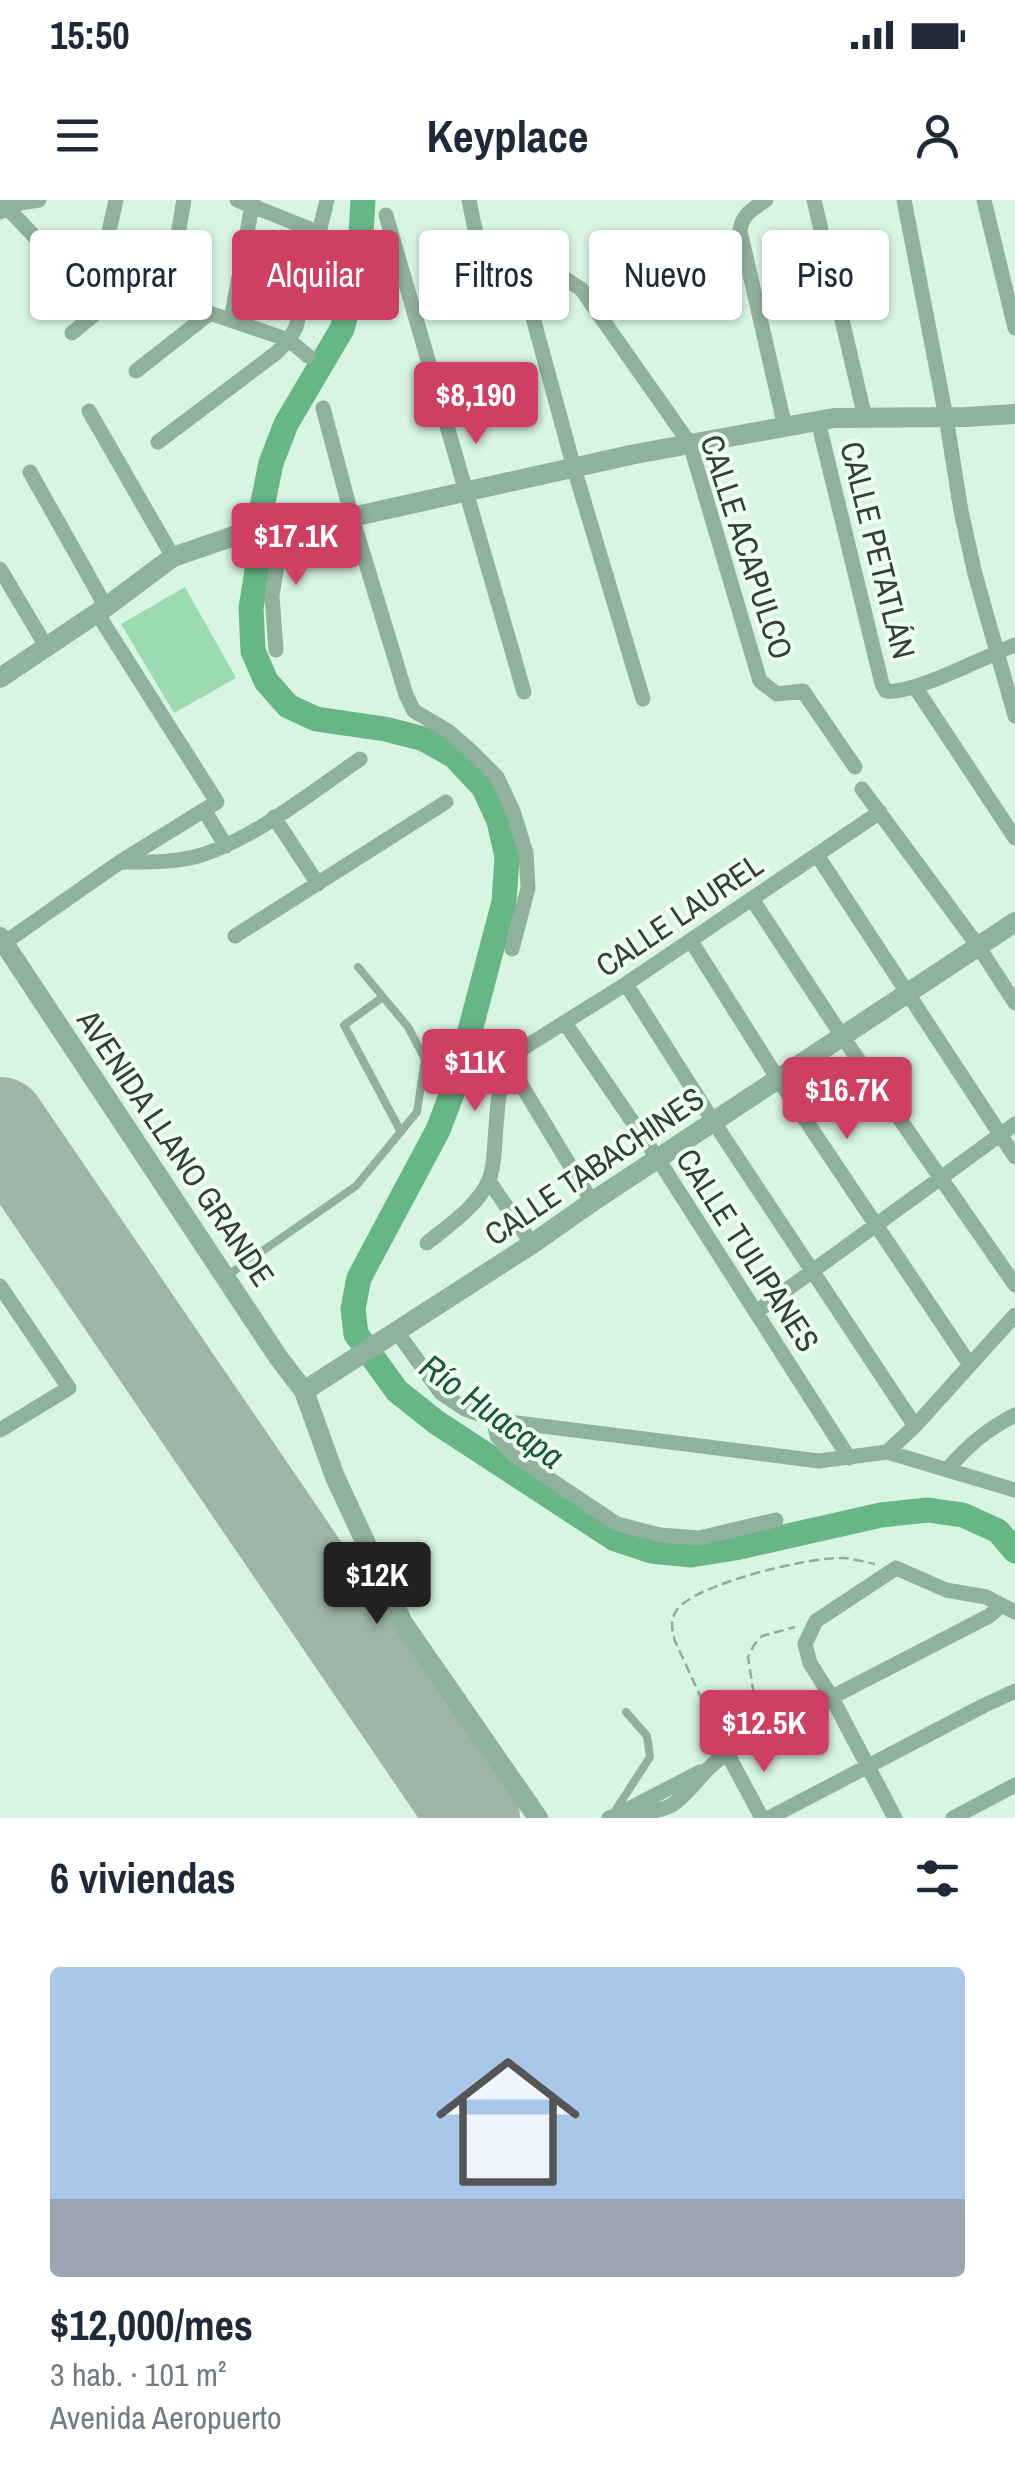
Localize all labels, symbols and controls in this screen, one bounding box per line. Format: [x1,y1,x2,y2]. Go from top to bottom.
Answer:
text: 15:50 [50,10,130,61]
text: Keyplace [426,105,589,166]
icon: menu [50,108,105,163]
icon: person [910,108,965,163]
chip: Comprar [30,230,212,320]
chip: Alquilar [232,230,399,320]
chip: Filtros [419,230,569,320]
chip: Nuevo [589,230,742,320]
chip: Piso [762,230,889,320]
pin: $8,190 [395,362,557,447]
text: $8,190 [436,373,516,416]
street label: CALLE ACAPULCO [690,429,804,665]
street label: CALLE PETATLÁN [830,437,926,663]
pin: $17.1K [215,503,377,588]
text: $17.1K [254,514,338,557]
street label: CALLE LAUREL [587,843,771,987]
street label: AVENIDA LLANO GRANDE [67,1001,285,1295]
pin: $11K [416,1029,534,1114]
text: $11K [444,1040,506,1083]
pin: $16.7K [766,1057,928,1142]
text: $16.7K [805,1068,889,1111]
street label: CALLE TABACHINES [476,1077,712,1255]
street label: CALLE TULIPANES [666,1140,830,1360]
water label: Río Huacapa [410,1343,574,1479]
pin: $12K [318,1542,436,1627]
text: $12K [346,1553,408,1596]
pin: $12.5K [683,1690,845,1775]
text: $12.5K [722,1701,806,1744]
text: 6 viviendas [50,1850,236,1906]
icon: filters [910,1851,965,1906]
icon: home [418,2032,598,2212]
text: $12,000/mes [50,2297,253,2353]
text: 3 hab. · 101 m² [50,2353,227,2396]
text: Avenida Aeropuerto [50,2396,282,2439]

